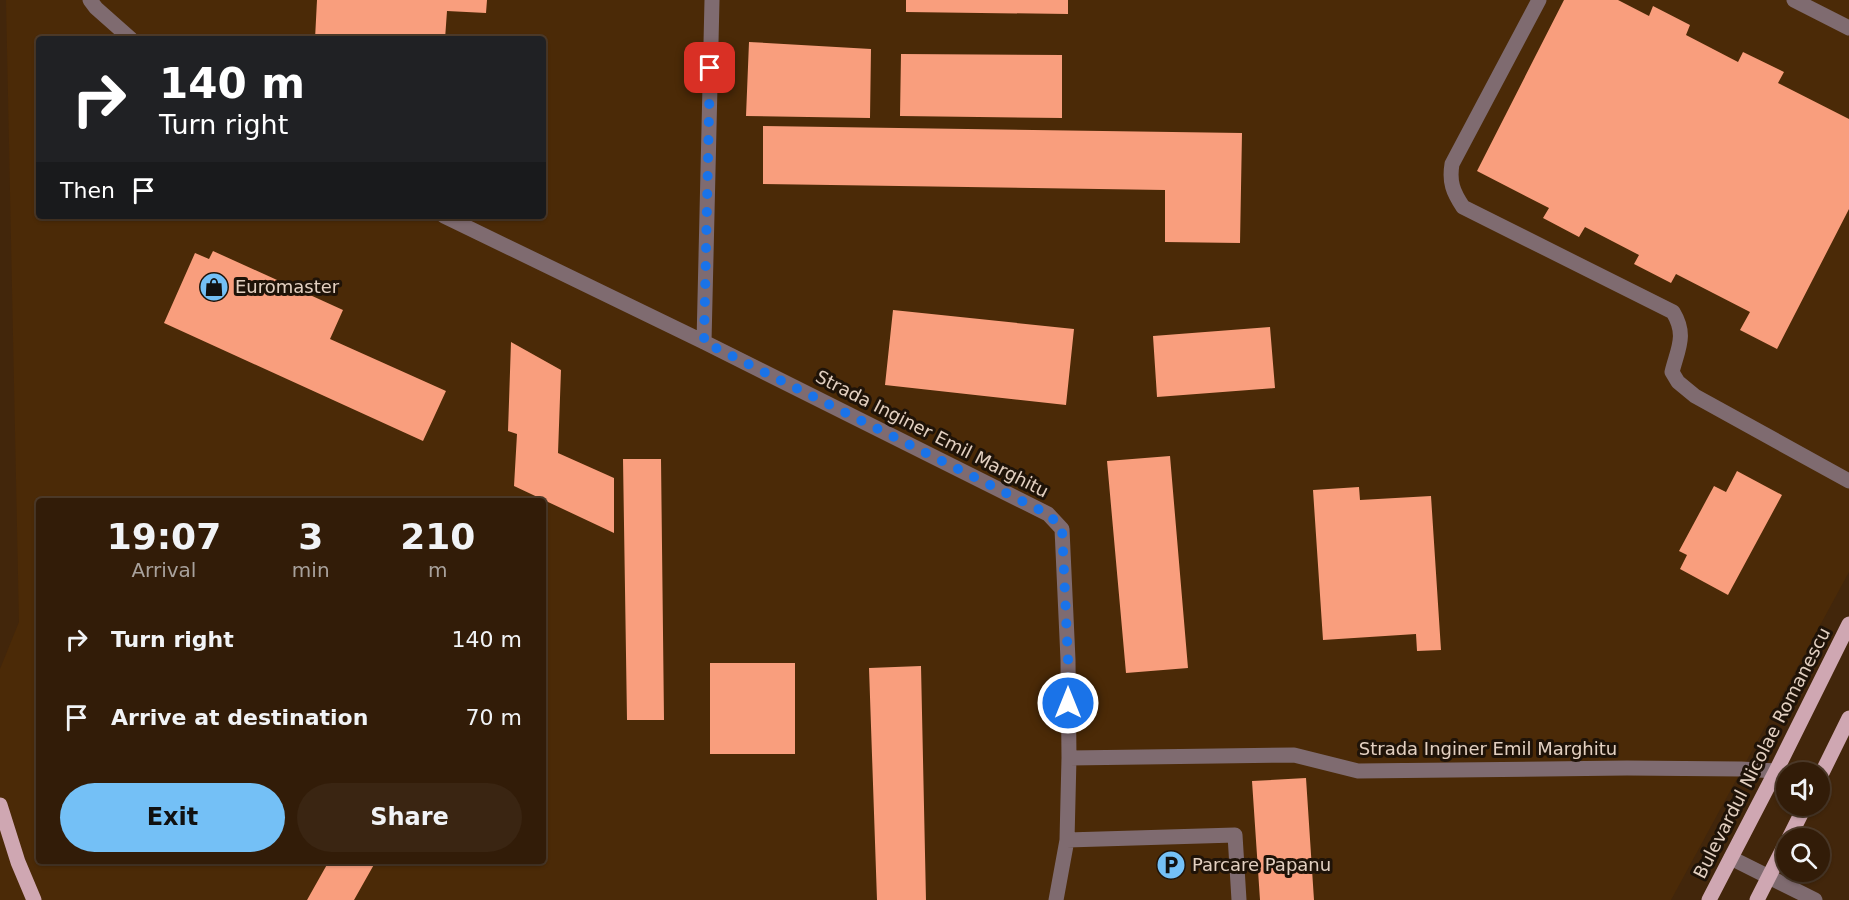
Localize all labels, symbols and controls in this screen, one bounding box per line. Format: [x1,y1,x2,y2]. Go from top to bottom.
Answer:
pin [684,42,735,93]
icon: arrive [693,51,726,84]
text: 140 m [159,59,305,108]
icon: right [60,60,138,138]
text: Turn right [159,109,288,140]
icon: arrive [127,174,160,207]
text: Then [60,178,115,203]
shop icon: Euromaster [198,271,230,303]
place label: Euromaster [235,276,340,297]
street label: Strada Inginer Emil Marghitu [812,366,1052,502]
text: 19:07 [107,516,221,557]
text: 3 [298,516,323,557]
text: 210 [400,516,475,557]
text: Arrival [131,558,196,582]
text: min [292,558,330,582]
text: m [428,558,448,582]
icon: right [60,623,93,656]
street label: Bulevardul Nicolae Romanescu [1689,624,1834,882]
text: Turn right [111,627,234,652]
text: 140 m [452,627,522,652]
position arrow [1036,671,1100,735]
icon: arrive [60,701,93,734]
text: Arrive at destination [111,705,368,730]
text: 70 m [466,705,522,730]
street label: Strada Inginer Emil Marghitu [1359,738,1617,759]
map controls [1776,762,1830,882]
button: sound [1776,762,1830,816]
button: Exit [60,783,285,852]
button: Share [297,783,522,852]
button: search [1776,828,1830,882]
parking icon: Parcare Papanu [1155,849,1187,881]
place label: Parcare Papanu [1192,854,1331,875]

